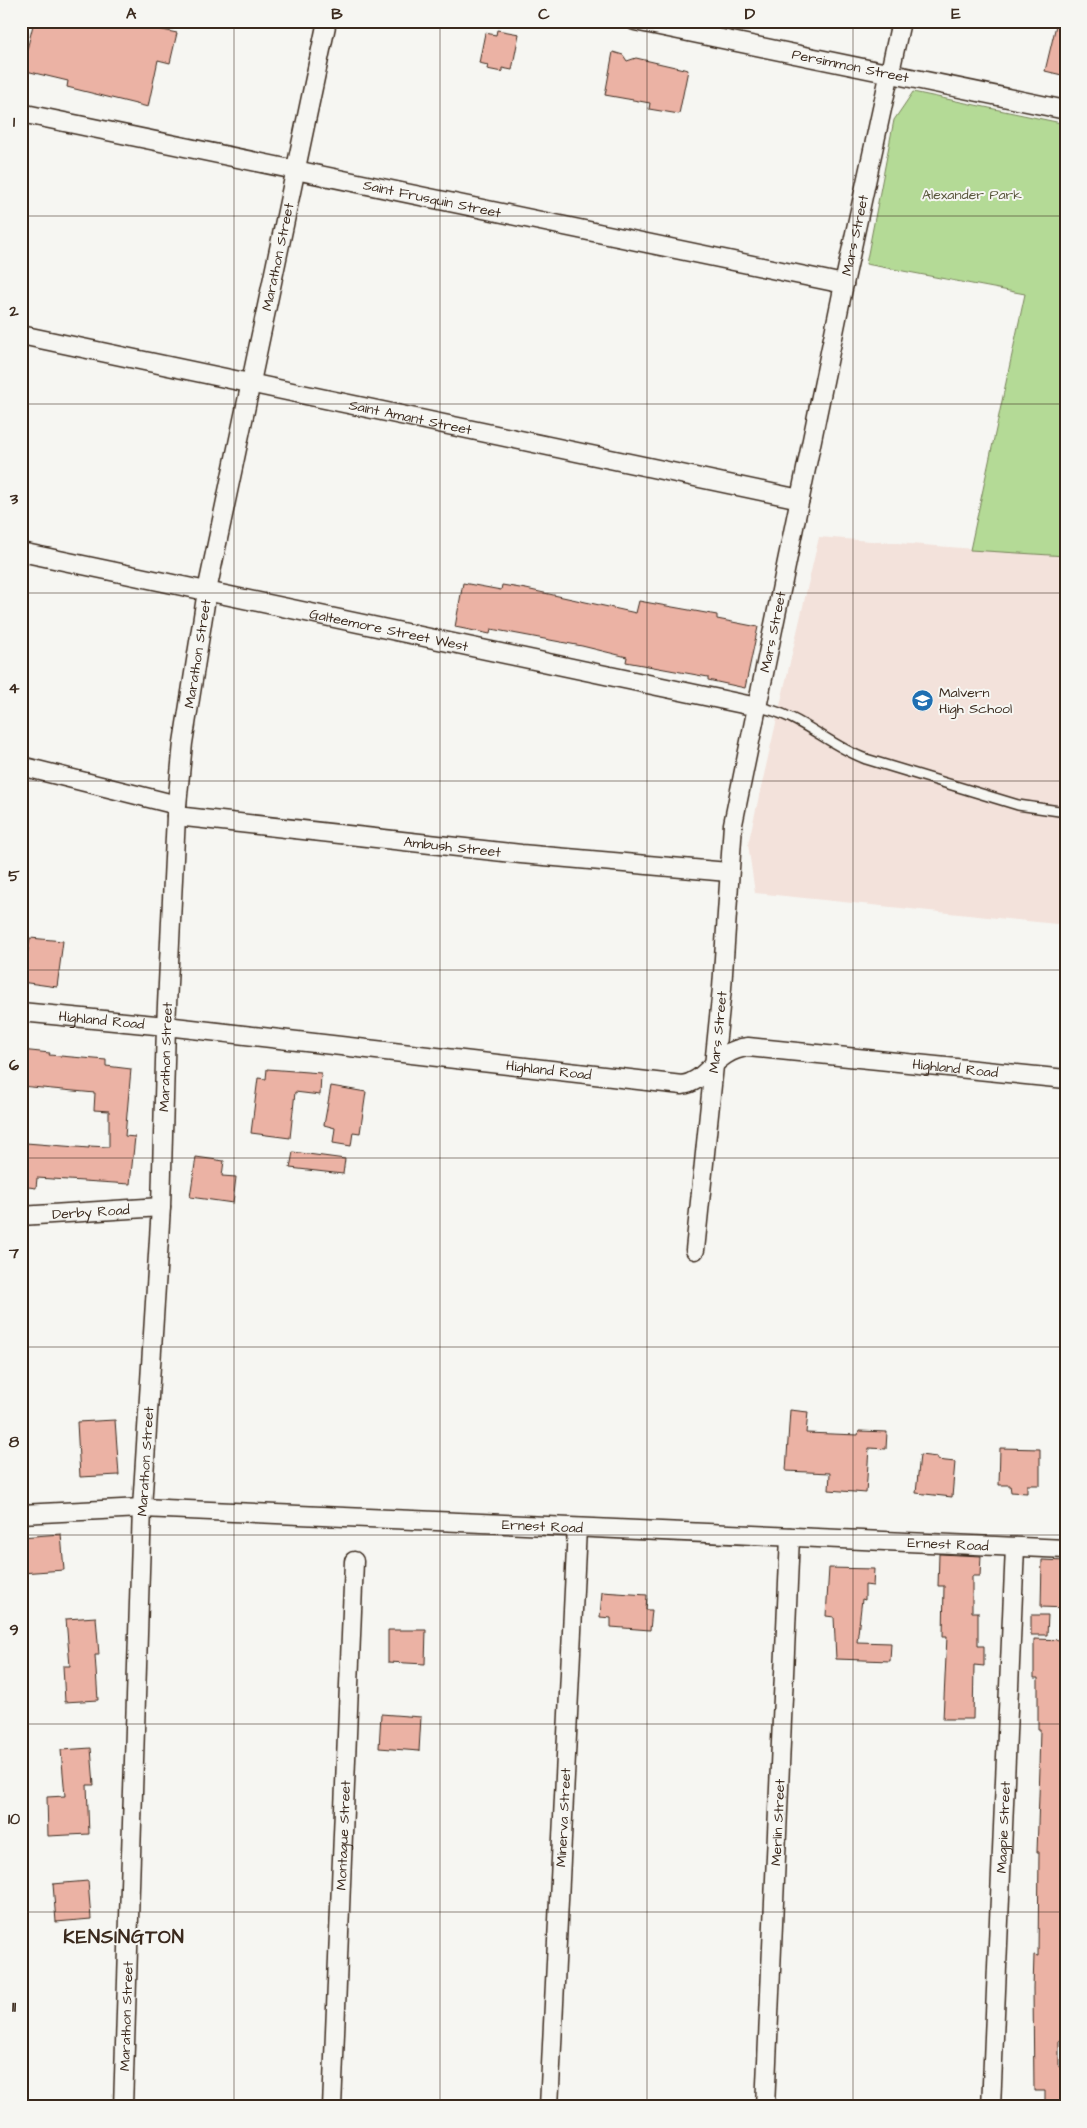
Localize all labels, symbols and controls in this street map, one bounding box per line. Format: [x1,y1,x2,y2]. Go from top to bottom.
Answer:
text: A [126,3,137,25]
text: B [331,3,343,25]
text: C [538,3,550,25]
text: D [745,3,756,25]
text: E [951,3,961,25]
street label: Persimmon Street [790,45,911,88]
text: 1 [13,111,16,133]
street label: Saint Frusquin Street [361,175,503,224]
park label: Alexander Park [922,185,1022,205]
street label: Mars Street [837,193,874,278]
street label: Marathon Street [257,201,300,313]
text: 2 [8,300,19,322]
street label: Saint Amant Street [347,395,474,441]
text: 3 [9,488,19,510]
street label: Mars Street [755,589,792,674]
street label: Marathon Street [180,598,217,710]
street label: Galteemore Street West [307,604,470,657]
text: 4 [9,677,20,699]
place label: Malvern High School [939,683,1012,719]
school or university icon: Malvern High School [911,688,935,712]
street label: Ambush Street [403,832,502,863]
text: 5 [8,865,20,887]
street label: Mars Street [704,990,733,1074]
street label: Marathon Street [155,1001,178,1112]
street label: Highland Road [58,1007,145,1035]
text: 6 [9,1054,19,1076]
street label: Highland Road [911,1055,999,1083]
street label: Highland Road [505,1056,593,1086]
street label: Derby Road [51,1200,130,1225]
text: 7 [8,1242,19,1264]
street label: Marathon Street [133,1406,159,1517]
text: 8 [9,1431,20,1453]
street label: Ernest Road [501,1515,583,1539]
street label: Ernest Road [907,1533,989,1557]
text: 9 [9,1619,19,1641]
street label: Minerva Street [552,1767,576,1867]
street label: Merlin Street [767,1778,790,1866]
street label: Montague Street [332,1780,356,1891]
street label: Magpie Street [992,1780,1016,1874]
text: 10 [8,1808,20,1830]
district label: KENSINGTON [63,1924,185,1951]
street label: Marathon Street [115,1961,139,2071]
text: 11 [12,1996,17,2018]

